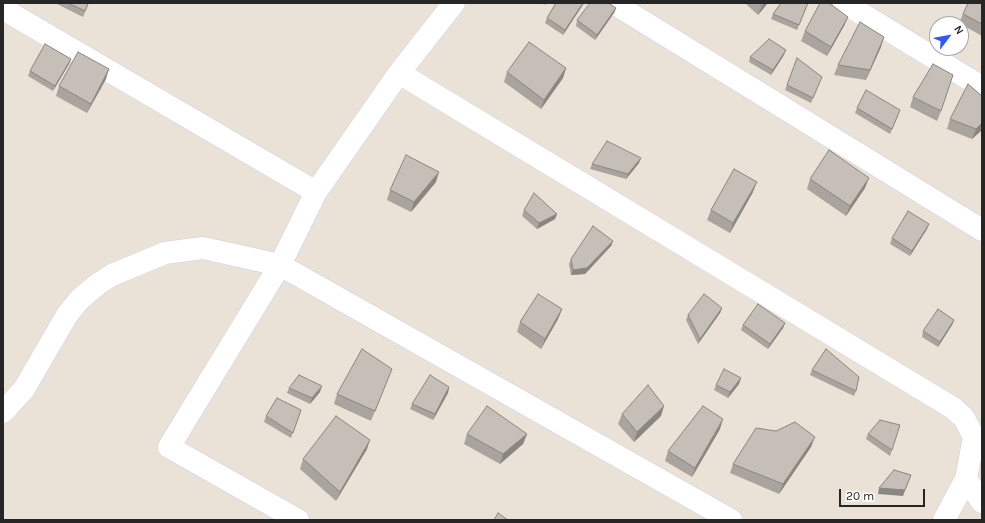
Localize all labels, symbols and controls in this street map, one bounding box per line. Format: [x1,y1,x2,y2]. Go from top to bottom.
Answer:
north arrow [929,16,969,56]
text: N [951,23,966,37]
scale bar [841,481,927,507]
text: 20 m [846,489,874,503]

